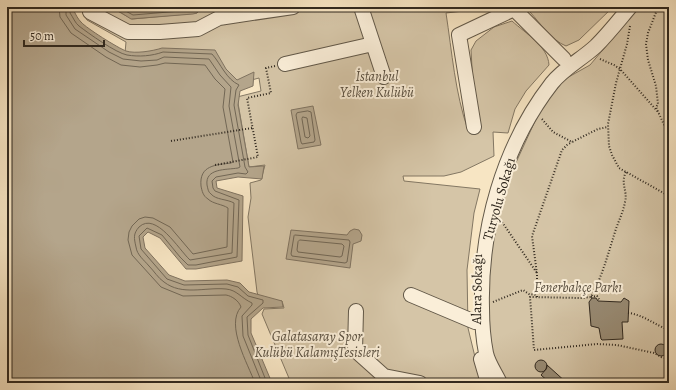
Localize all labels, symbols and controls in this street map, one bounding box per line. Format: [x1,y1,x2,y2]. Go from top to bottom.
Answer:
scale bar [24,22,104,48]
text: 50 m [30,28,54,44]
park label: İstanbul Yelken Kulübü [340,67,414,102]
street label: Turyolu Sokağı [478,155,520,243]
street label: Alara Sokağı [467,253,487,325]
park label: Fenerbahçe Parkı [534,278,622,297]
park label: Galatasaray Spor Kulübü KalamışTesisleri [254,327,380,362]

